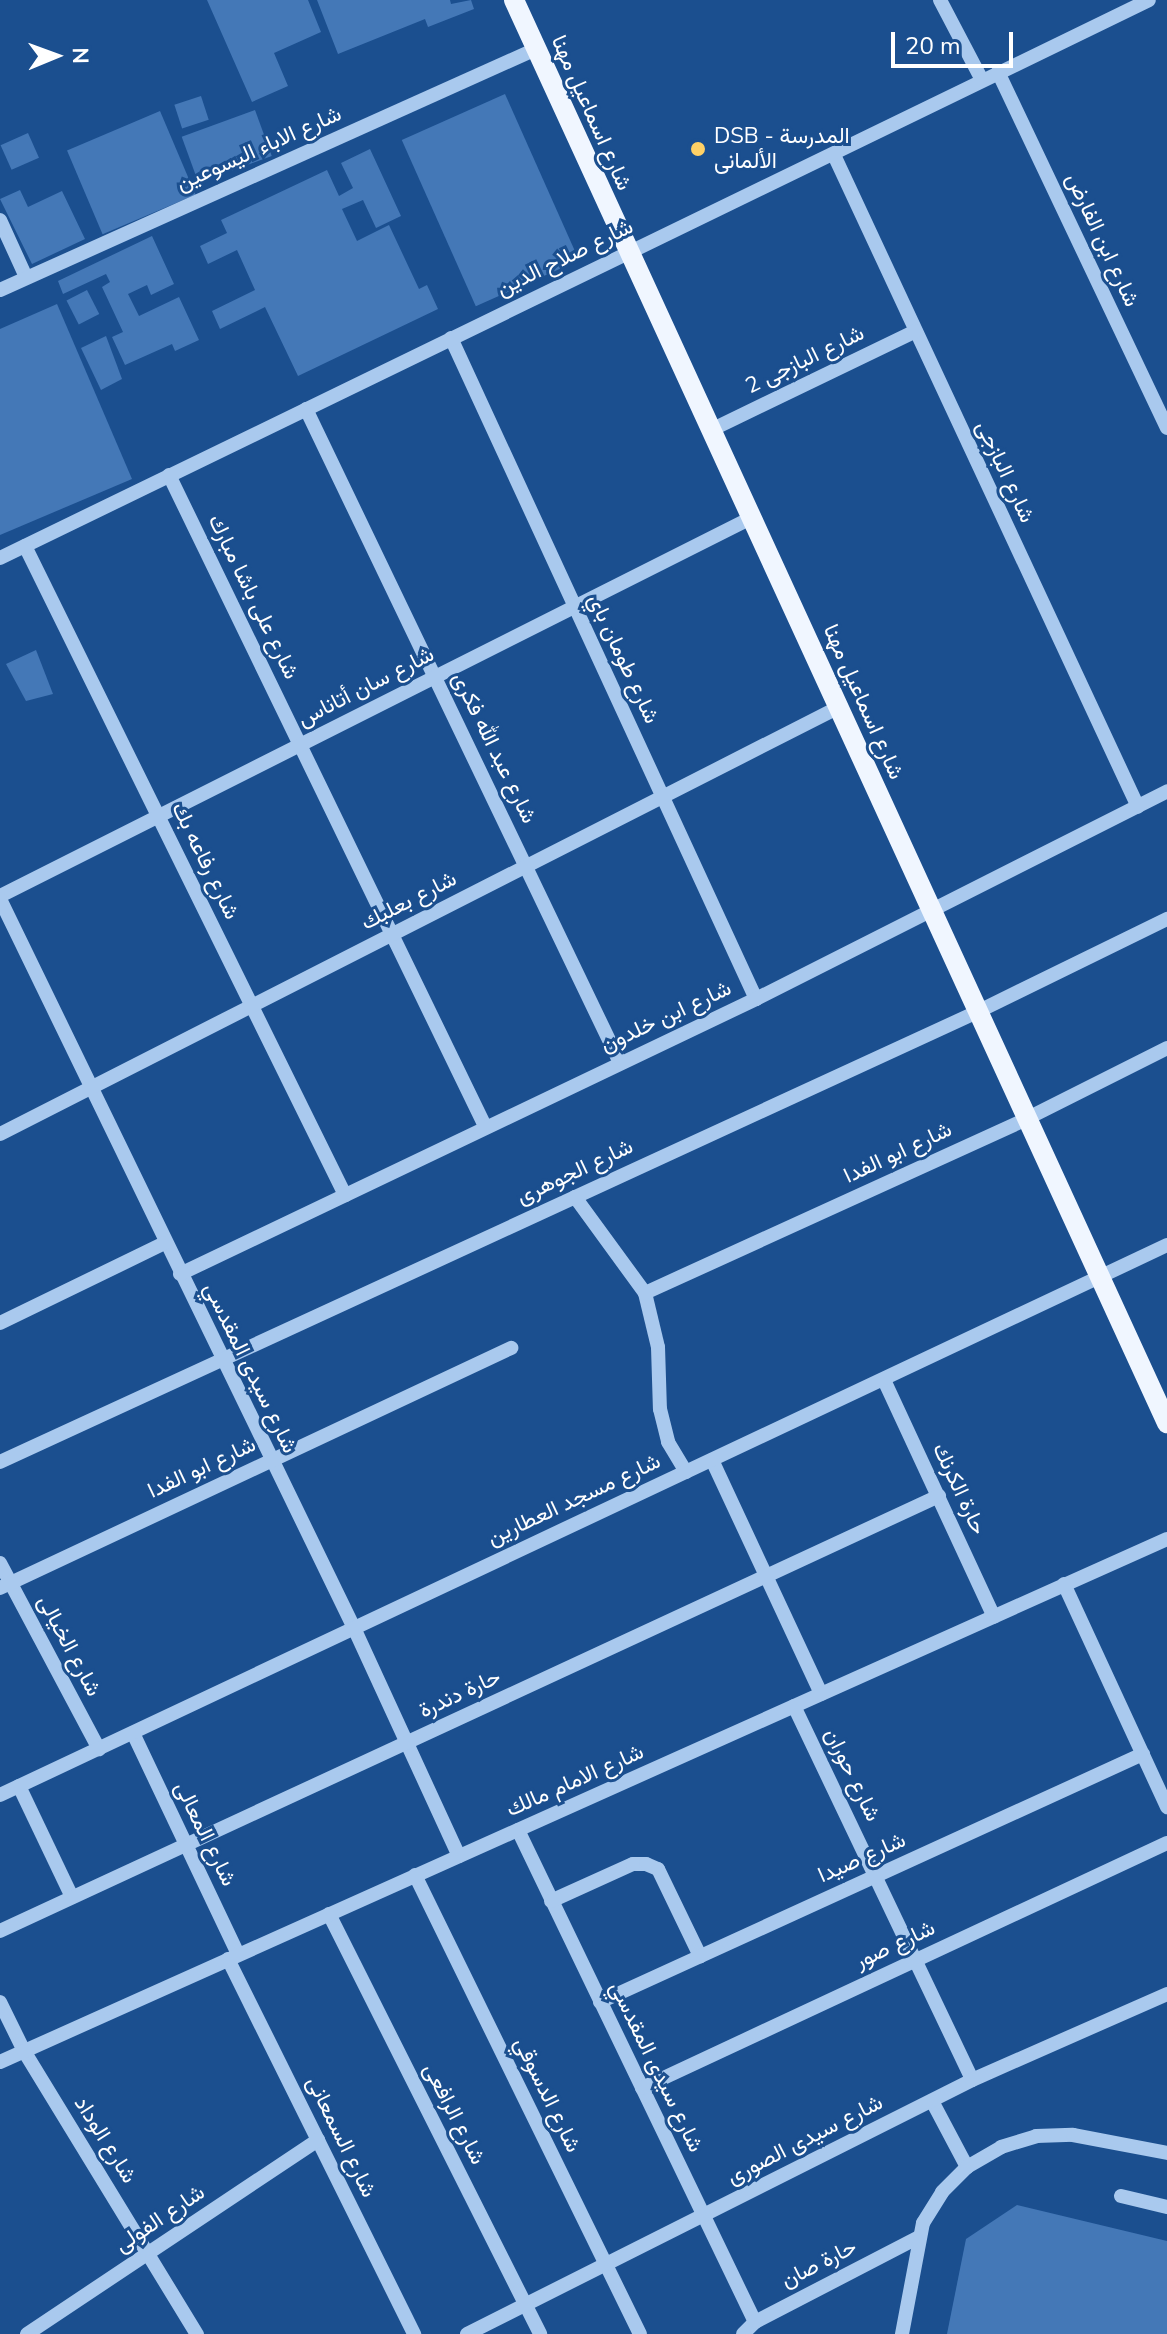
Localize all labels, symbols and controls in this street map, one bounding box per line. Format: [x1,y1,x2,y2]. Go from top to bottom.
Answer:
north arrow [16,16,96,96]
scale bar [895,16,1017,66]
text: 20 m [905,30,961,62]
street label: شارع اسماعيل مهنا [545,31,637,195]
text: N [65,47,95,64]
street label: شارع الاباء اليسوعين [172,101,346,197]
place label: DSB - المدرسة الألمانى [714,123,850,174]
marker: DSB - المدرسة الألمانى [689,140,707,158]
street label: شارع ابن الفارض [1060,169,1144,311]
street label: شارع صلاح الدين [492,214,638,302]
street label: شارع البازجى 2 [742,320,868,400]
street label: شارع البازجى [970,417,1040,527]
street label: شارع على باشا مبارك [202,510,304,684]
street label: شارع طومان باي [581,590,665,728]
street label: شارع اسماعيل مهنا [817,620,909,784]
street label: شارع سان أتاناس [293,641,439,733]
street label: شارع عبد الله فكرى [446,668,542,828]
street label: شارع رفاعه بك [165,798,245,924]
street label: شارع بعلبك [357,866,461,936]
street label: شارع ابن خلدون [596,975,736,1059]
street label: شارع ابو الفدا [840,1116,956,1190]
street label: شارع الجوهرى [513,1134,637,1210]
street label: شارع سيدى المقدسي [197,1278,303,1458]
street label: شارع ابو الفدا [144,1431,260,1505]
street label: حارة الكرنك [926,1439,992,1539]
street label: شارع مسجد العطارين [483,1448,665,1552]
street label: شارع الخيالى [31,1591,107,1701]
street label: حارة دندرة [415,1664,505,1724]
street label: شارع حوران [818,1724,886,1826]
street label: شارع الامام مالك [502,1739,648,1823]
street label: شارع المعالى [168,1777,242,1891]
street label: شارع صيدا [814,1827,910,1889]
street label: شارع صور [851,1915,939,1975]
street label: شارع سيدى المقدسي [603,1977,709,2157]
street label: شارع الدسوقي [508,2033,586,2157]
street label: شارع الرافعى [417,2059,491,2169]
street label: شارع السمعانى [300,2072,382,2202]
street label: شارع سيدى الصورى [723,2089,887,2191]
street label: شارع الوداد [68,2092,142,2188]
street label: شارع الفولى [110,2179,210,2259]
street label: حارة صان [777,2234,861,2294]

